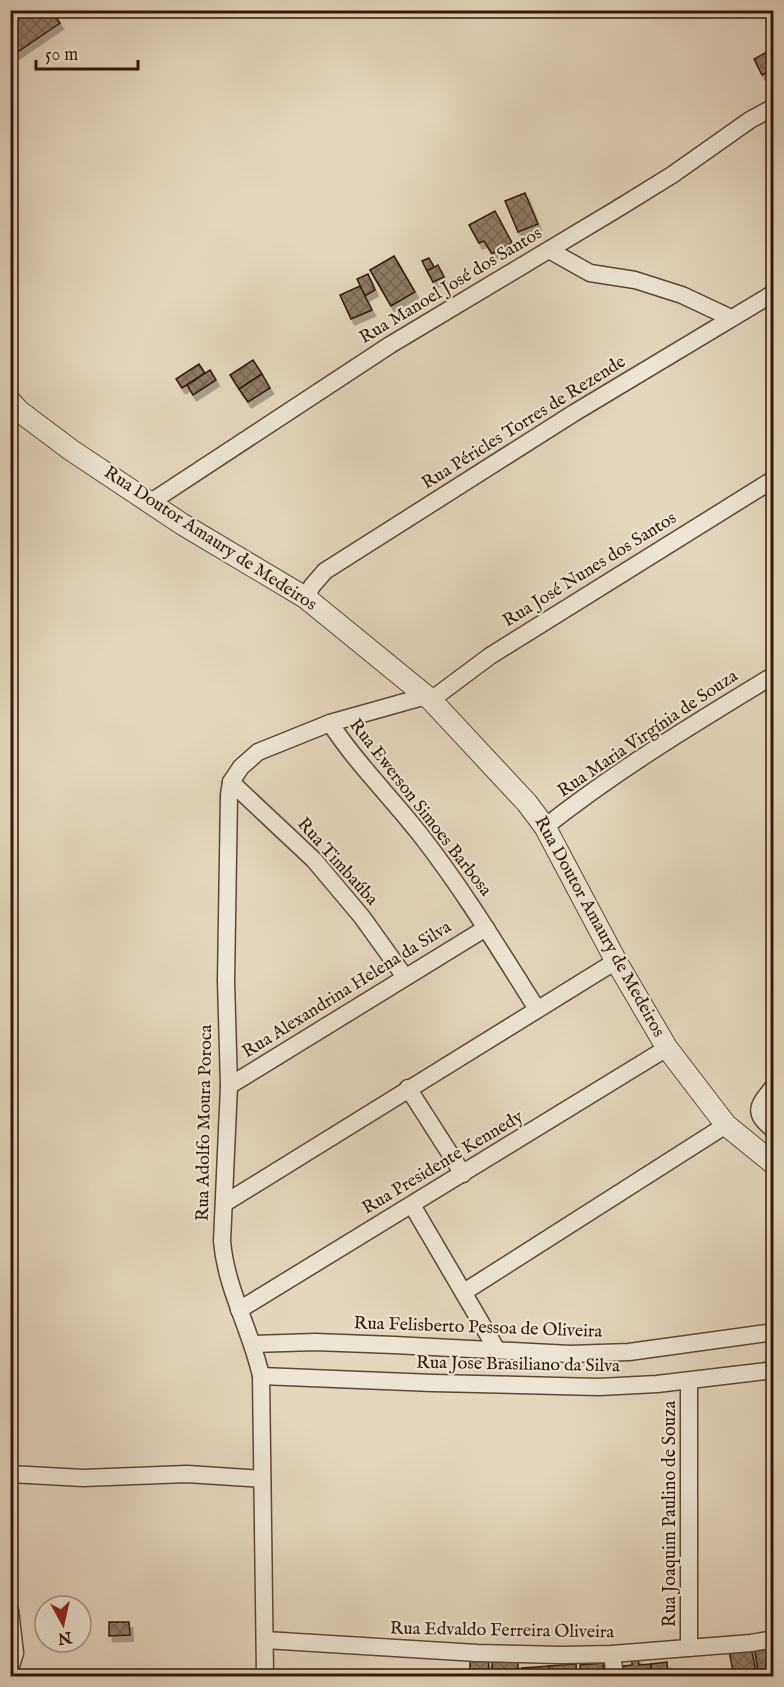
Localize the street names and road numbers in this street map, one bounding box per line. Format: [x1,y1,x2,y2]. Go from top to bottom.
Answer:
street label: Rua Manoel José dos Santos [355,222,547,350]
street label: Rua Péricles Torres de Rezende [418,351,630,495]
street label: Rua Doutor Amaury de Medeiros [99,462,321,616]
street label: Rua José Nunes dos Santos [499,507,681,633]
street label: Rua Maria Virgínia de Souza [553,665,743,803]
street label: Rua Ewerson Simoes Barbosa [344,715,497,901]
street label: Rua Doutor Amaury de Medeiros [529,812,669,1042]
street label: Rua Timbaúba [291,813,383,911]
street label: Rua Alexandrina Helena da Silva [238,916,456,1064]
street label: Rua Adolfo Moura Poroca [192,1024,218,1221]
street label: Rua Presidente Kennedy [358,1106,528,1220]
street label: Rua Felisberto Pessoa de Oliveira [353,1312,603,1344]
street label: Rua Jose Brasiliano da Silva [416,1352,620,1378]
street label: Rua Joaquim Paulino de Souza [659,1401,682,1627]
street label: Rua Edvaldo Ferreira Oliveira [390,1618,615,1644]

